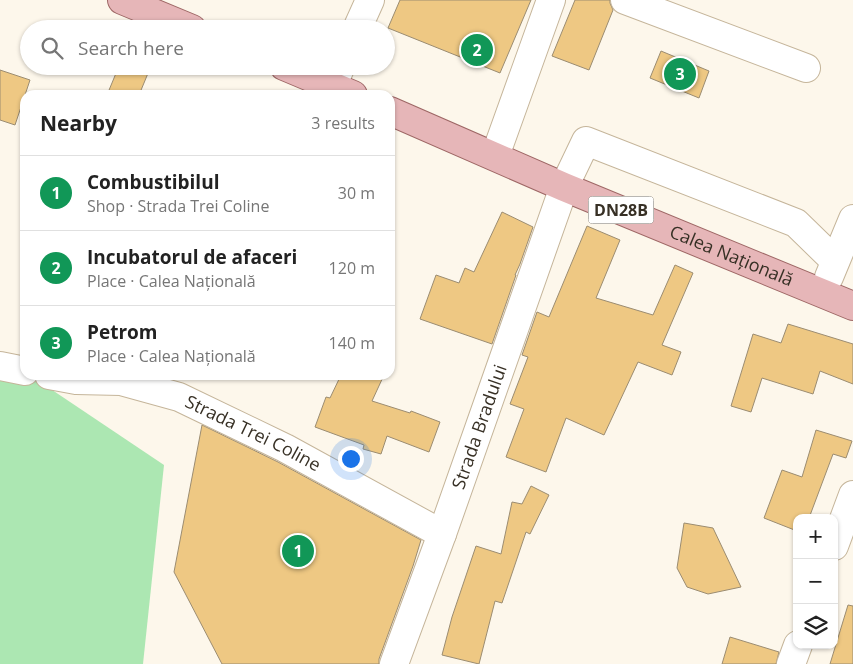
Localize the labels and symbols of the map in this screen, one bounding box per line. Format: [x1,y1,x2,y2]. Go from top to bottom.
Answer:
pin: 2 [461,31,493,69]
pin: 3 [664,55,696,93]
road number: DN28B [588,196,654,224]
street label: Calea Națională [666,219,797,291]
street label: Strada Bradului [446,361,512,492]
street label: Strada Trei Coline [182,389,325,476]
your location [338,446,364,472]
pin: 1 [282,532,314,570]

